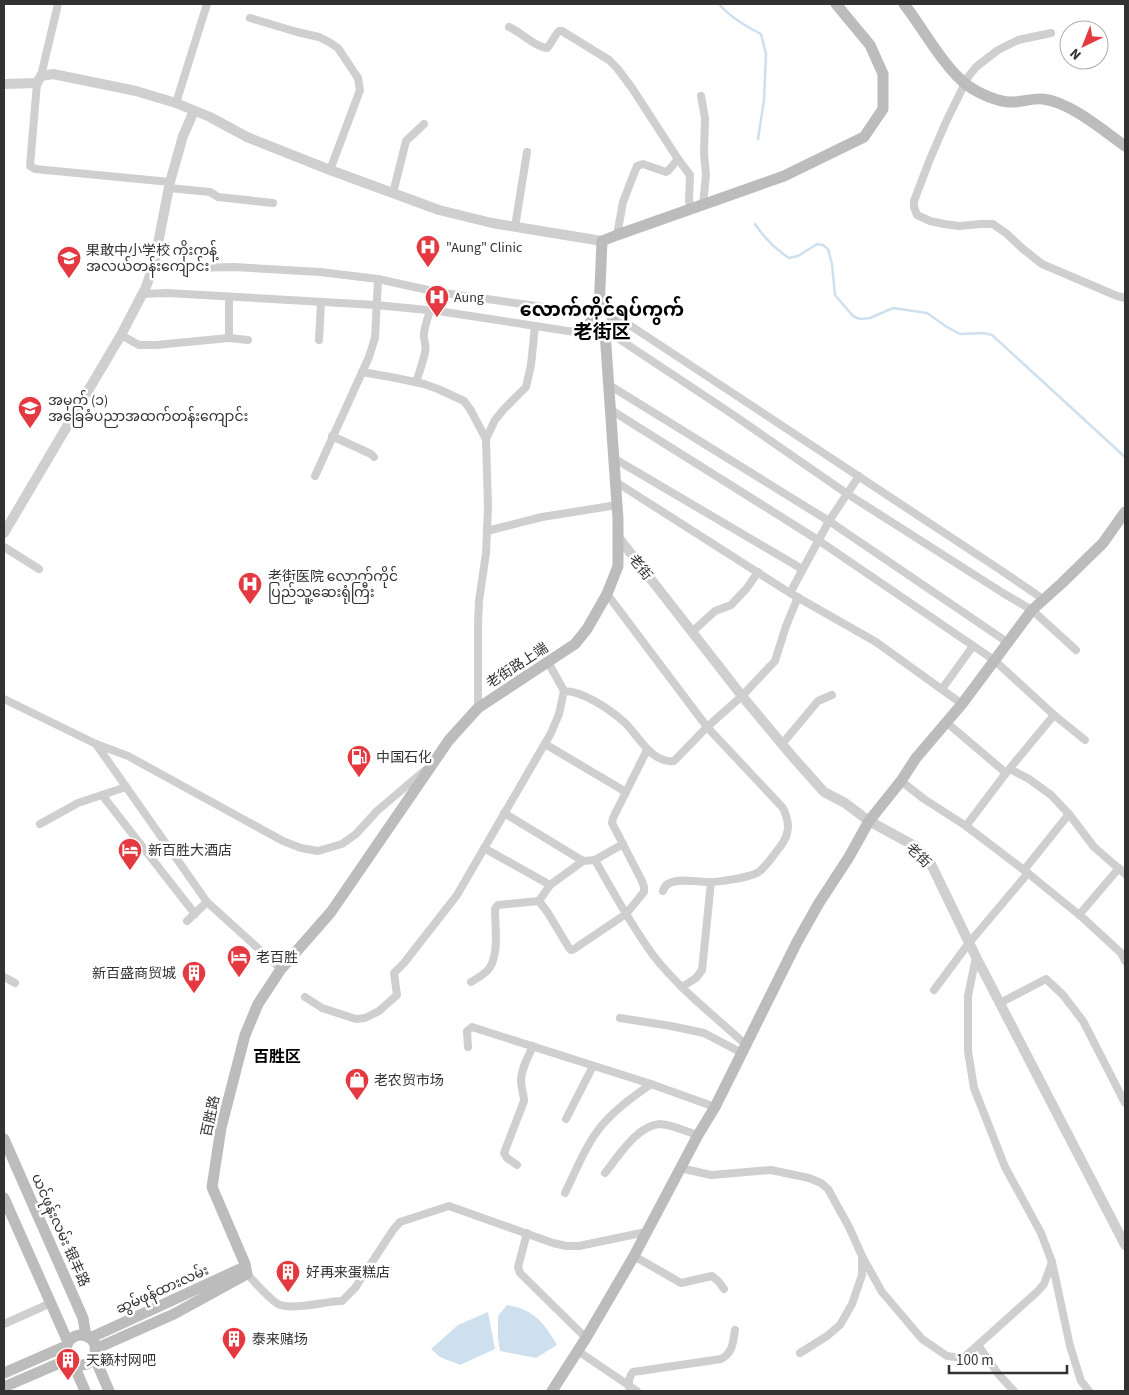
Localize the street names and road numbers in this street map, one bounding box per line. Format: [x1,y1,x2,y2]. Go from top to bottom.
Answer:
street label: 老街 [624,550,657,585]
street label: 老街路上端 [483,638,552,693]
street label: 老街 [901,839,935,873]
street label: 百胜路 [197,1094,225,1139]
street label: ယင်ဖုန်းလမ်း 银丰路 [25,1170,95,1291]
street label: ဆွမ်ဖုန်ထားလမ်း [112,1260,212,1320]

